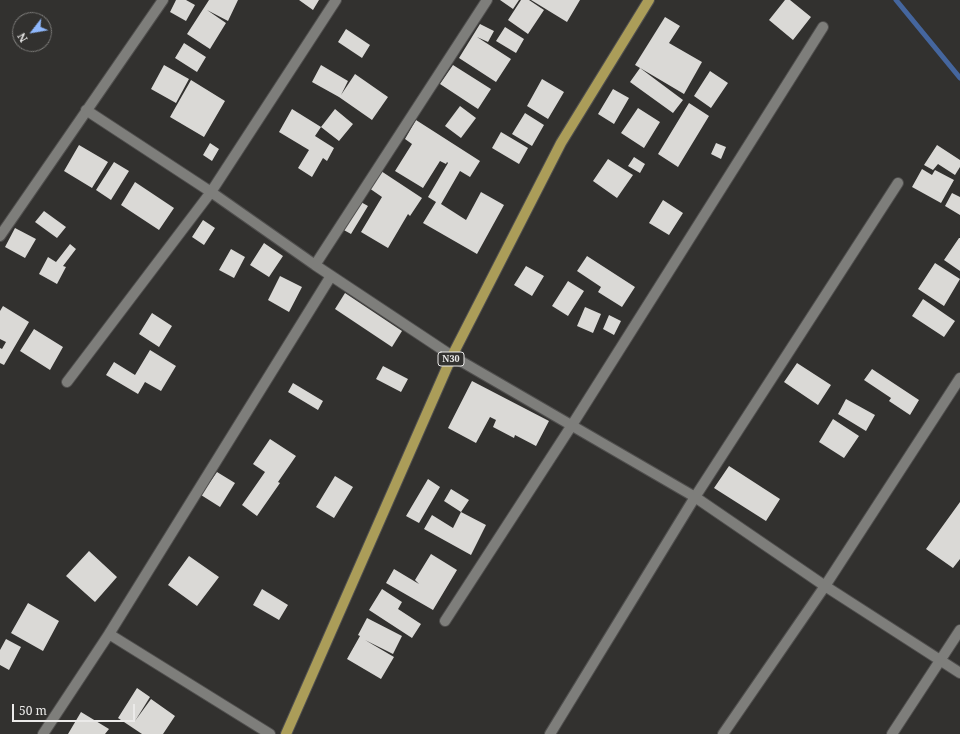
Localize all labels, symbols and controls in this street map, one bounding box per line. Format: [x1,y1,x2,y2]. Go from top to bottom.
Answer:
north arrow [12,12,52,52]
text: N [13,30,31,46]
road number: N30 [438,352,464,366]
scale bar [14,696,137,722]
text: 50 m [19,702,47,719]

